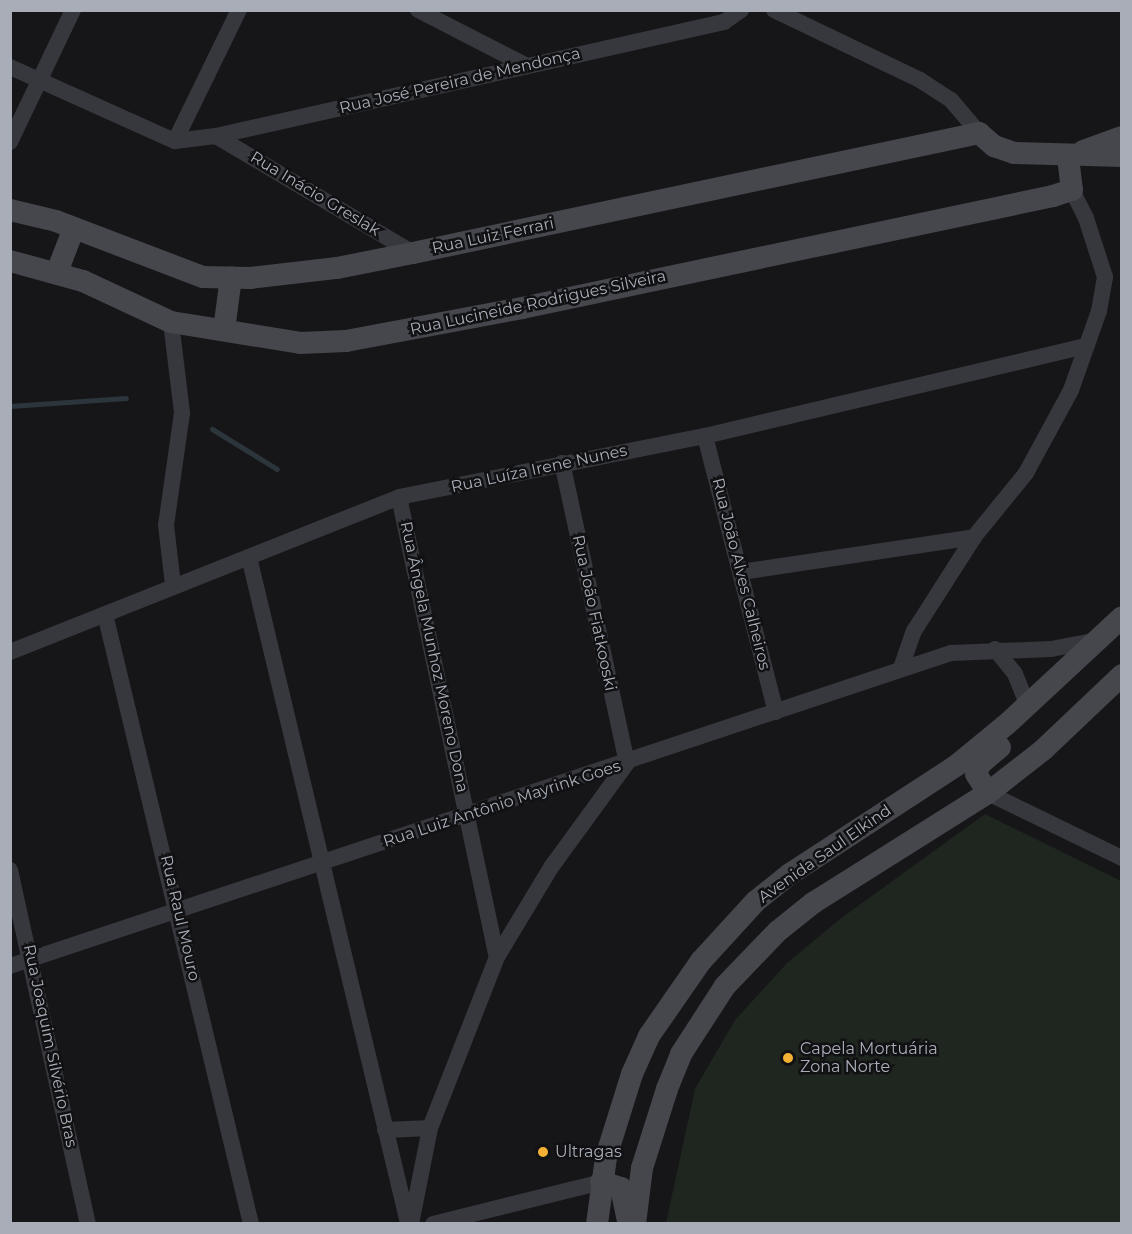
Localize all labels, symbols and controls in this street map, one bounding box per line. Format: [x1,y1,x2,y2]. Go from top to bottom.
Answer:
street label: Rua José Pereira de Mendonça [338,44,582,118]
street label: Rua Inácio Greslak [247,148,383,240]
street label: Rua Luiz Ferrari [430,214,556,258]
street label: Rua Lucineide Rodrigues Silveira [408,266,668,340]
street label: Rua Luíza Irene Nunes [449,441,629,497]
street label: Rua João Alves Calheiros [708,476,774,672]
street label: Rua Ângela Munhoz Moreno Dona [396,520,472,794]
street label: Rua João Fiatkooski [568,533,620,693]
street label: Rua Luiz Antônio Mayrink Goes [381,756,623,852]
street label: Avenida Saul Elkind [755,801,895,907]
street label: Rua Raul Mouro [156,853,204,983]
street label: Rua Joaquim Silvério Bras [19,943,81,1149]
place label: Capela Mortuária Zona Norte [800,1039,938,1077]
marker: Capela Mortuária Zona Norte [781,1051,795,1065]
place label: Ultragas [555,1142,622,1162]
marker: Ultragas [536,1145,550,1159]

